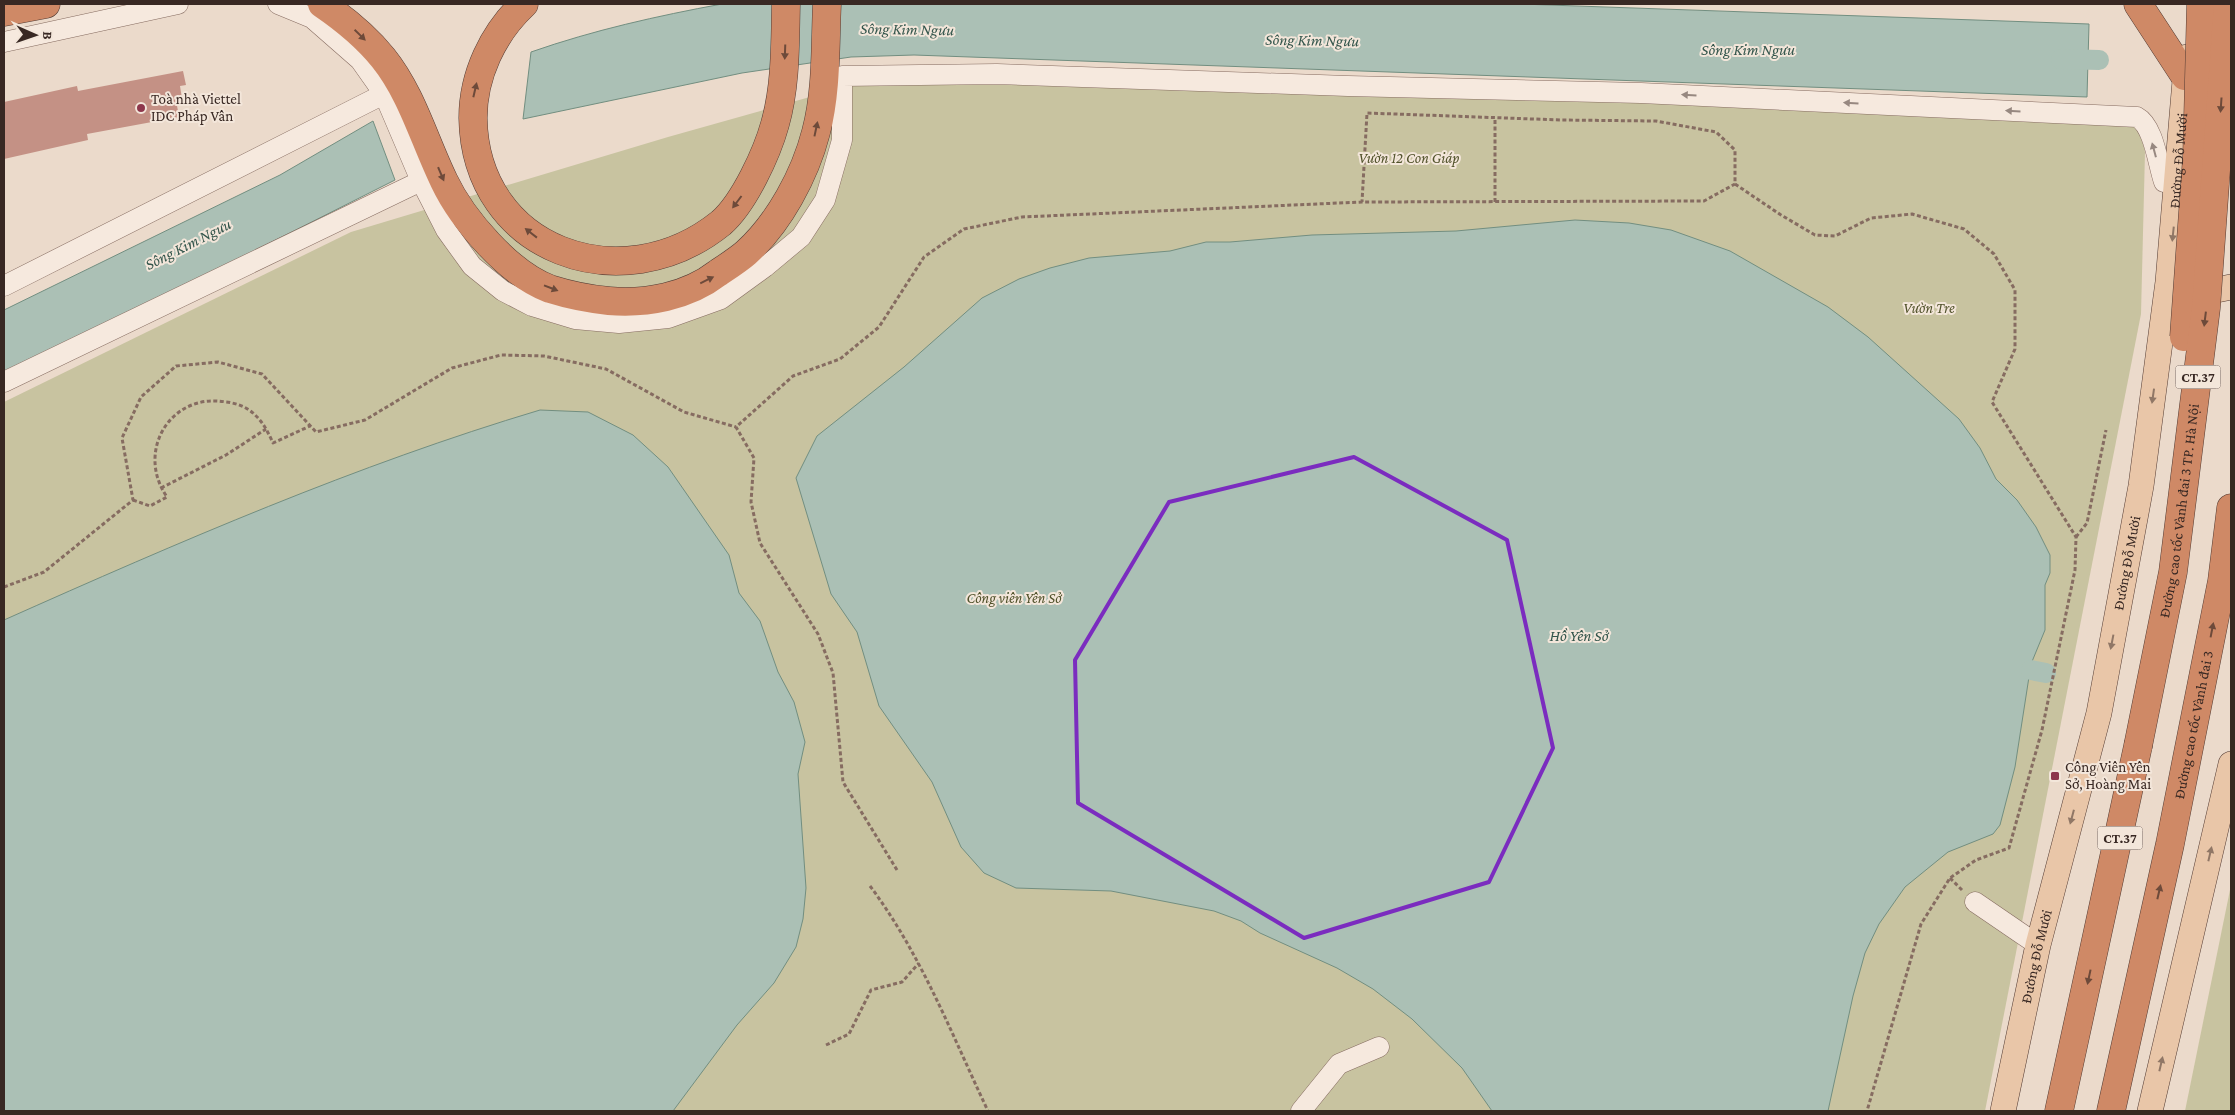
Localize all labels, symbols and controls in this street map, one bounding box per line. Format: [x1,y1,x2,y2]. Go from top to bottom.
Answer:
north arrow [10,10,60,60]
water label: Sông Kim Ngưu [860,20,954,39]
one-way arrow [354,28,366,40]
text: B [40,31,56,40]
water label: Sông Kim Ngưu [1265,31,1359,50]
water label: Sông Kim Ngưu [1701,41,1795,59]
one-way arrow [780,45,788,61]
one-way arrow [471,83,479,98]
place label: Toà nhà Viettel IDC Pháp Vân [151,91,241,125]
one-way arrow [1681,91,1697,99]
one-way arrow [2217,97,2225,113]
one-way arrow [1843,99,1859,107]
marker: Toà nhà Viettel IDC Pháp Vân [135,102,147,114]
one-way arrow [2005,106,2021,114]
street label: Đường Đỗ Mười [2166,112,2190,209]
one-way arrow [812,122,820,137]
one-way arrow [2150,142,2158,157]
park label: Vườn 12 Con Giáp [1359,150,1459,167]
one-way arrow [437,167,445,181]
one-way arrow [732,195,743,208]
water label: Sông Kim Ngưu [142,215,234,274]
one-way arrow [2169,227,2177,243]
one-way arrow [524,228,538,238]
one-way arrow [700,276,714,284]
one-way arrow [544,284,559,292]
park label: Vườn Tre [1903,300,1955,316]
one-way arrow [2201,311,2209,327]
road number: CT.37 [2176,366,2220,388]
one-way arrow [2149,388,2157,404]
street label: Đường cao tốc Vành đai 3 TP. Hà Nội [2156,403,2202,619]
street label: Đường Đỗ Mười [2110,515,2143,612]
park label: Công viên Yên Sở [966,590,1062,607]
one-way arrow [2209,622,2217,638]
water label: Hồ Yên Sở [1549,627,1610,644]
one-way arrow [2108,635,2116,651]
street label: Đường cao tốc Vành đai 3 [2171,649,2216,800]
place label: Công Viên Yên Sở, Hoàng Mai [2065,759,2151,793]
marker: Công Viên Yên Sở, Hoàng Mai [2049,770,2061,782]
one-way arrow [2067,810,2075,825]
road number: CT.37 [2098,826,2142,850]
one-way arrow [2206,847,2214,862]
one-way arrow [2155,885,2163,900]
street label: Đường Đỗ Mười [2018,908,2055,1005]
one-way arrow [2085,970,2093,985]
one-way arrow [2157,1056,2165,1071]

